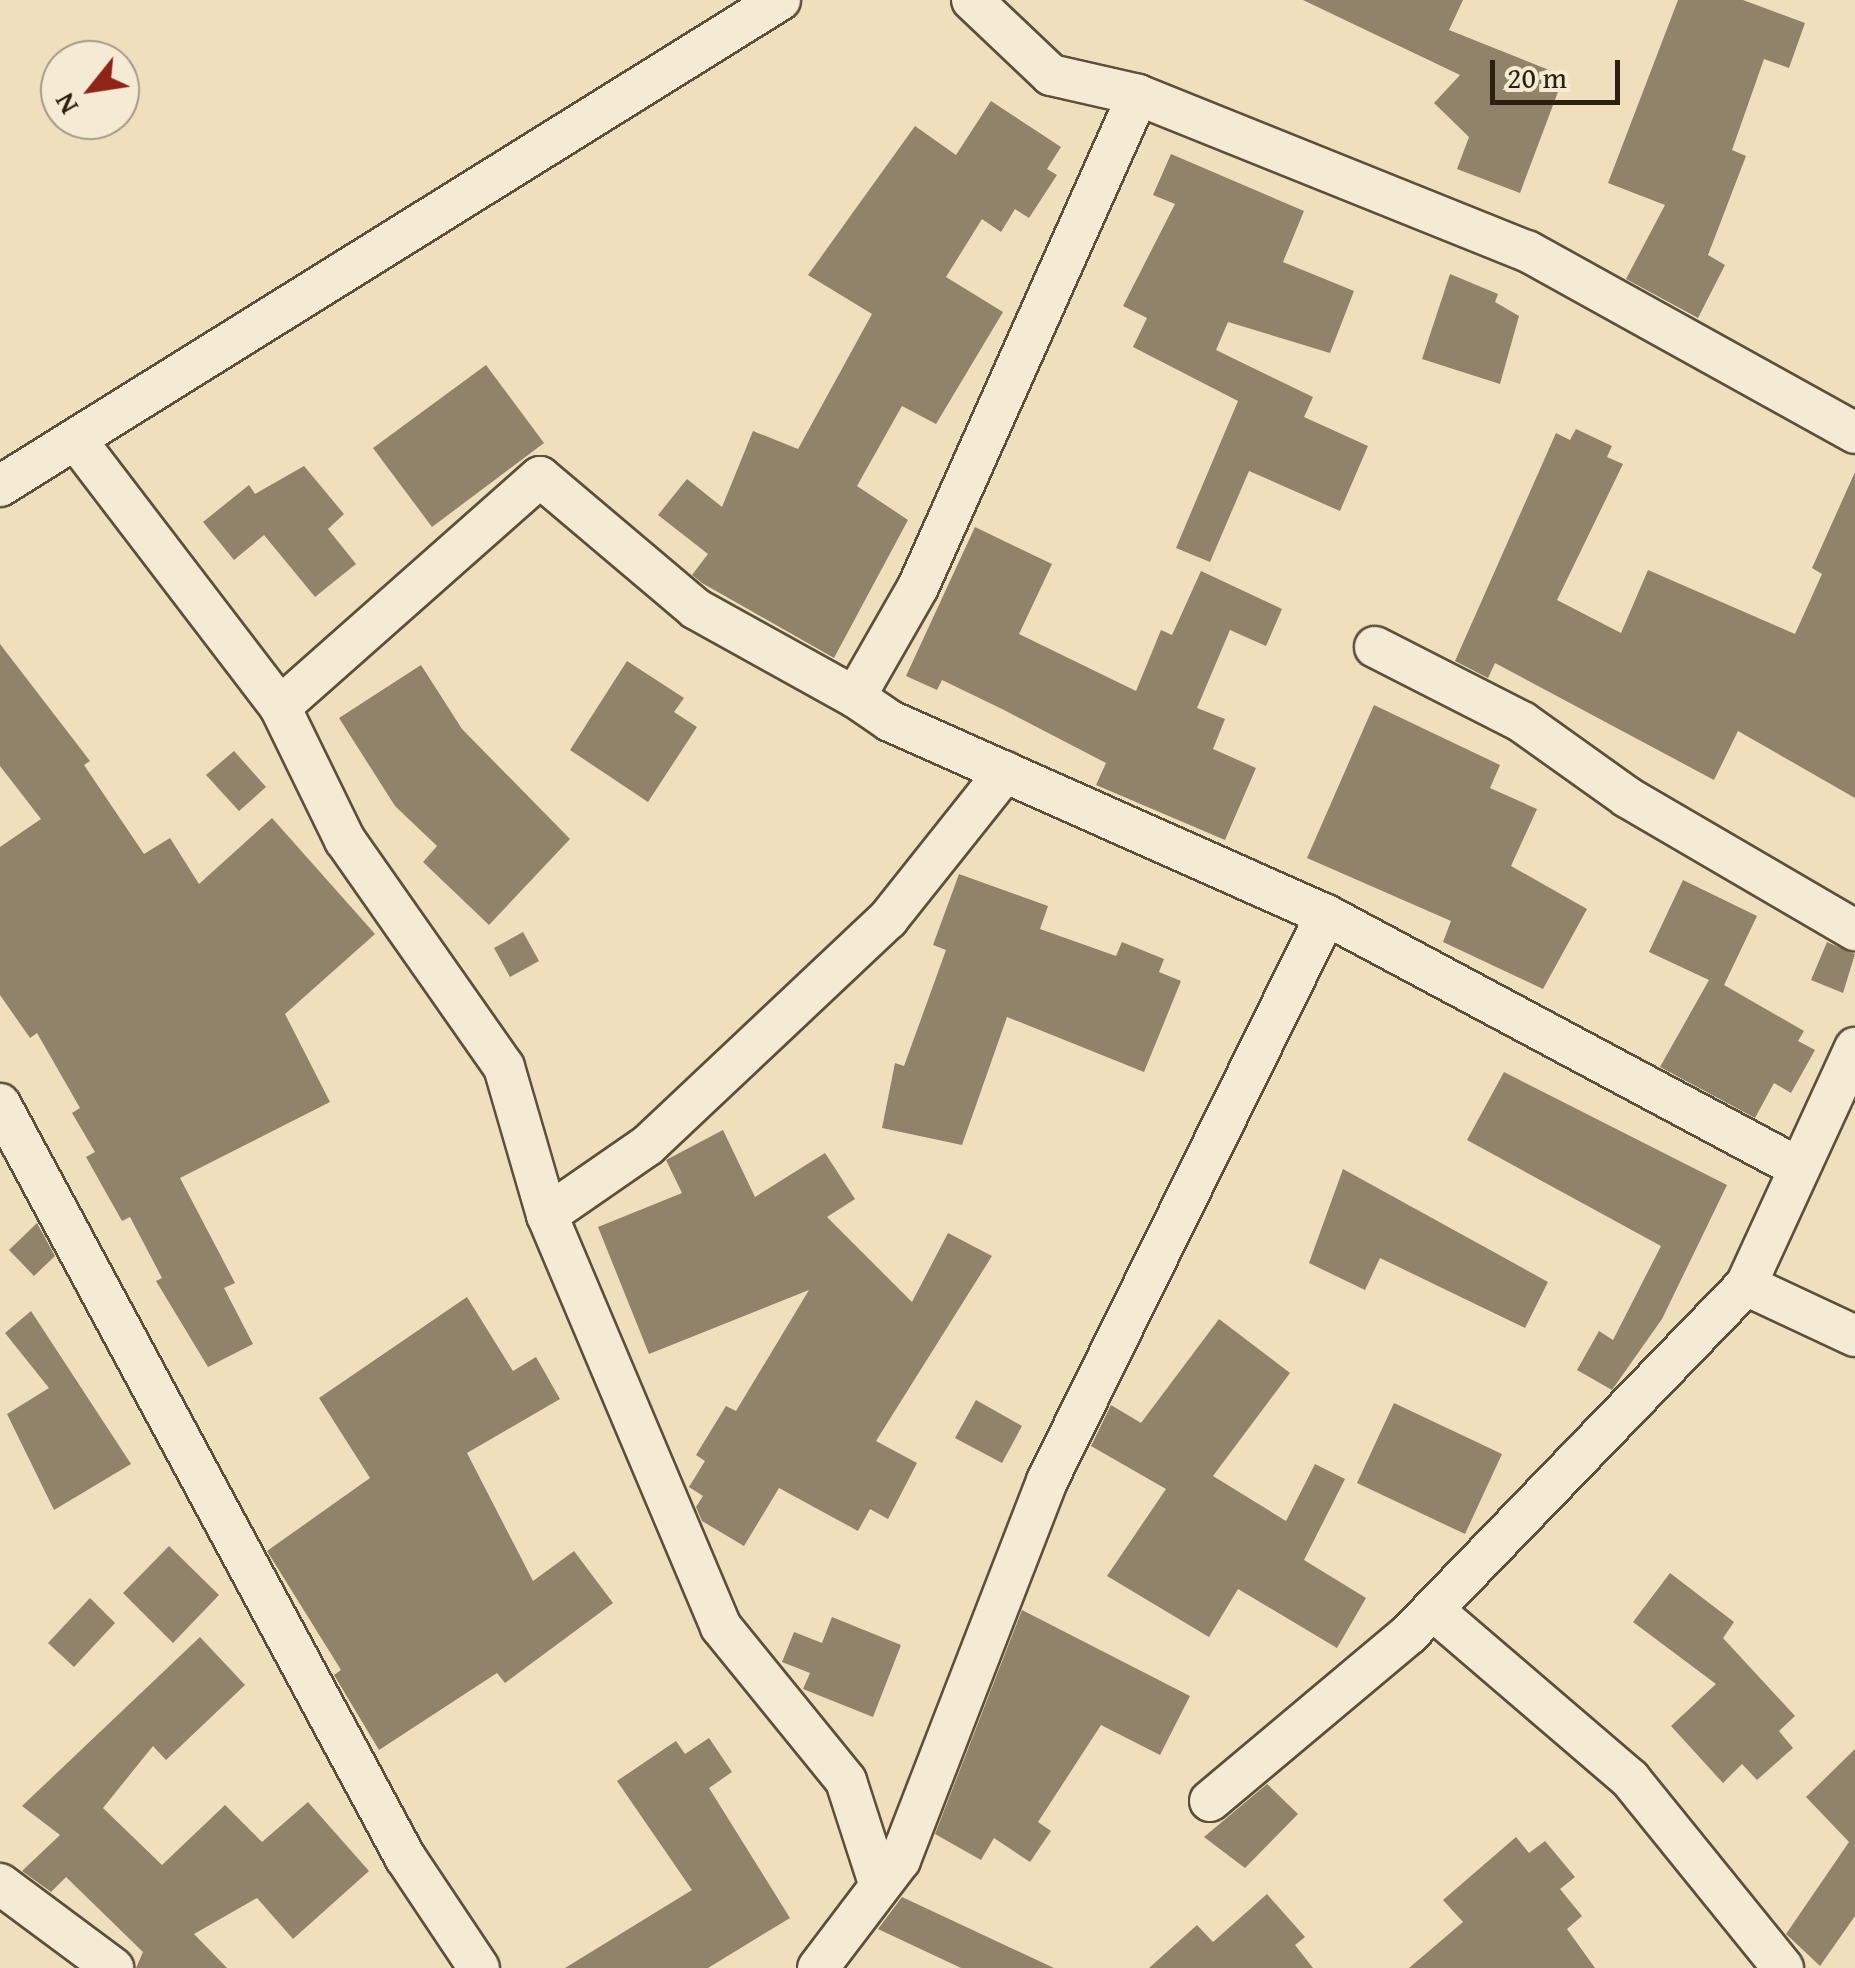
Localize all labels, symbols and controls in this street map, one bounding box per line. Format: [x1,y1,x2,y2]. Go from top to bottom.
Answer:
north arrow [40,40,140,140]
scale bar [1495,40,1625,102]
text: 20 m [1507,55,1567,99]
text: N [43,86,88,123]

